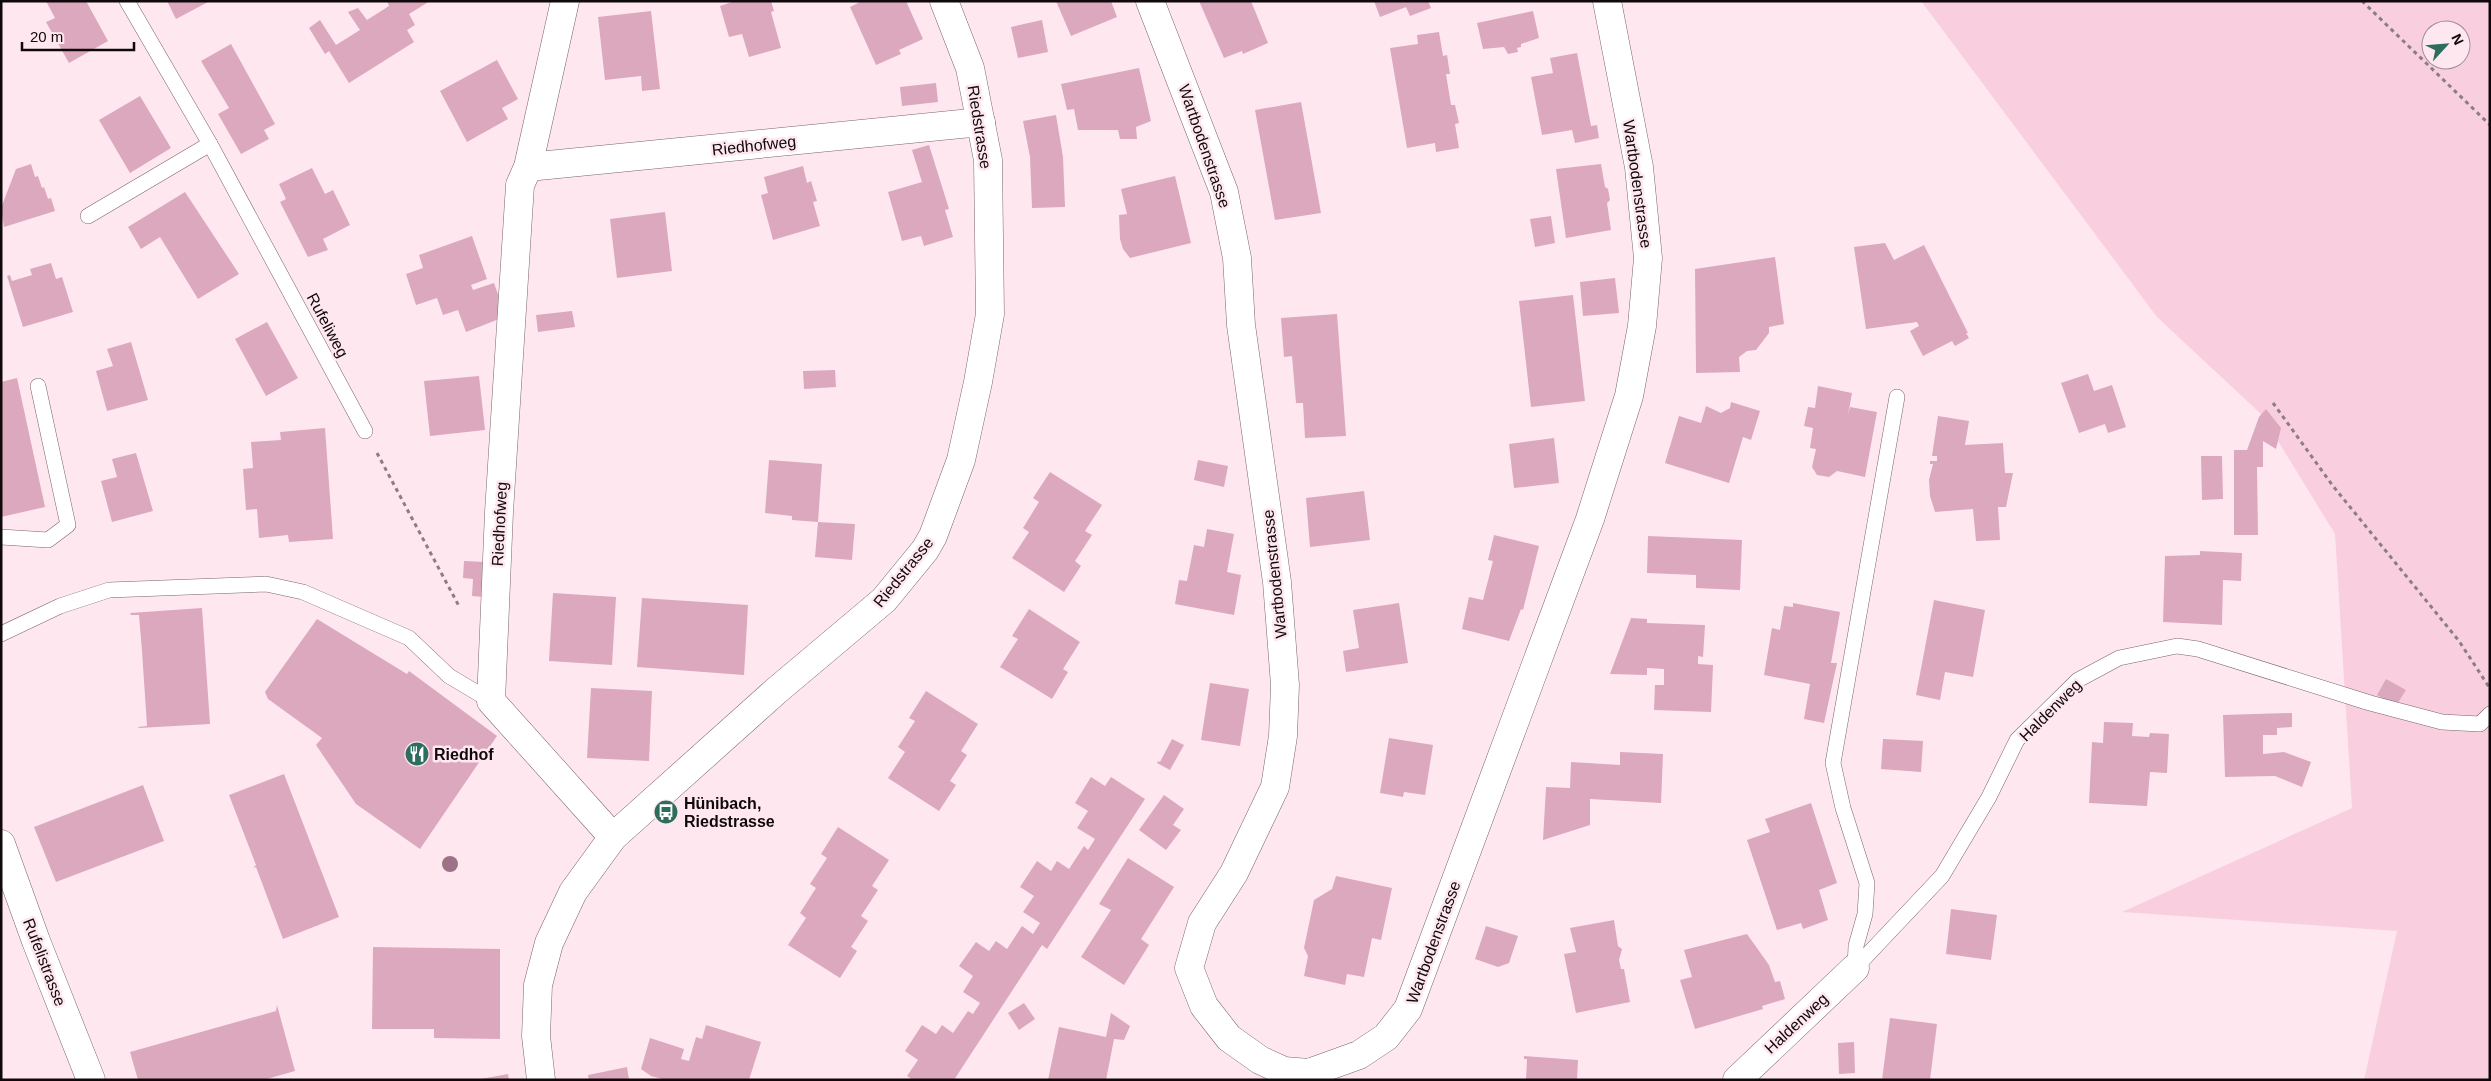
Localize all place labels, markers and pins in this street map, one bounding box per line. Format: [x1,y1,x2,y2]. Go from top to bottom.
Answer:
restaurant icon: Riedhof [404,741,430,767]
place label: Riedhof [434,746,494,763]
place label: Hünibach, Riedstrasse [684,795,775,830]
bus stop icon: Hünibach, Riedstrasse [653,799,679,825]

